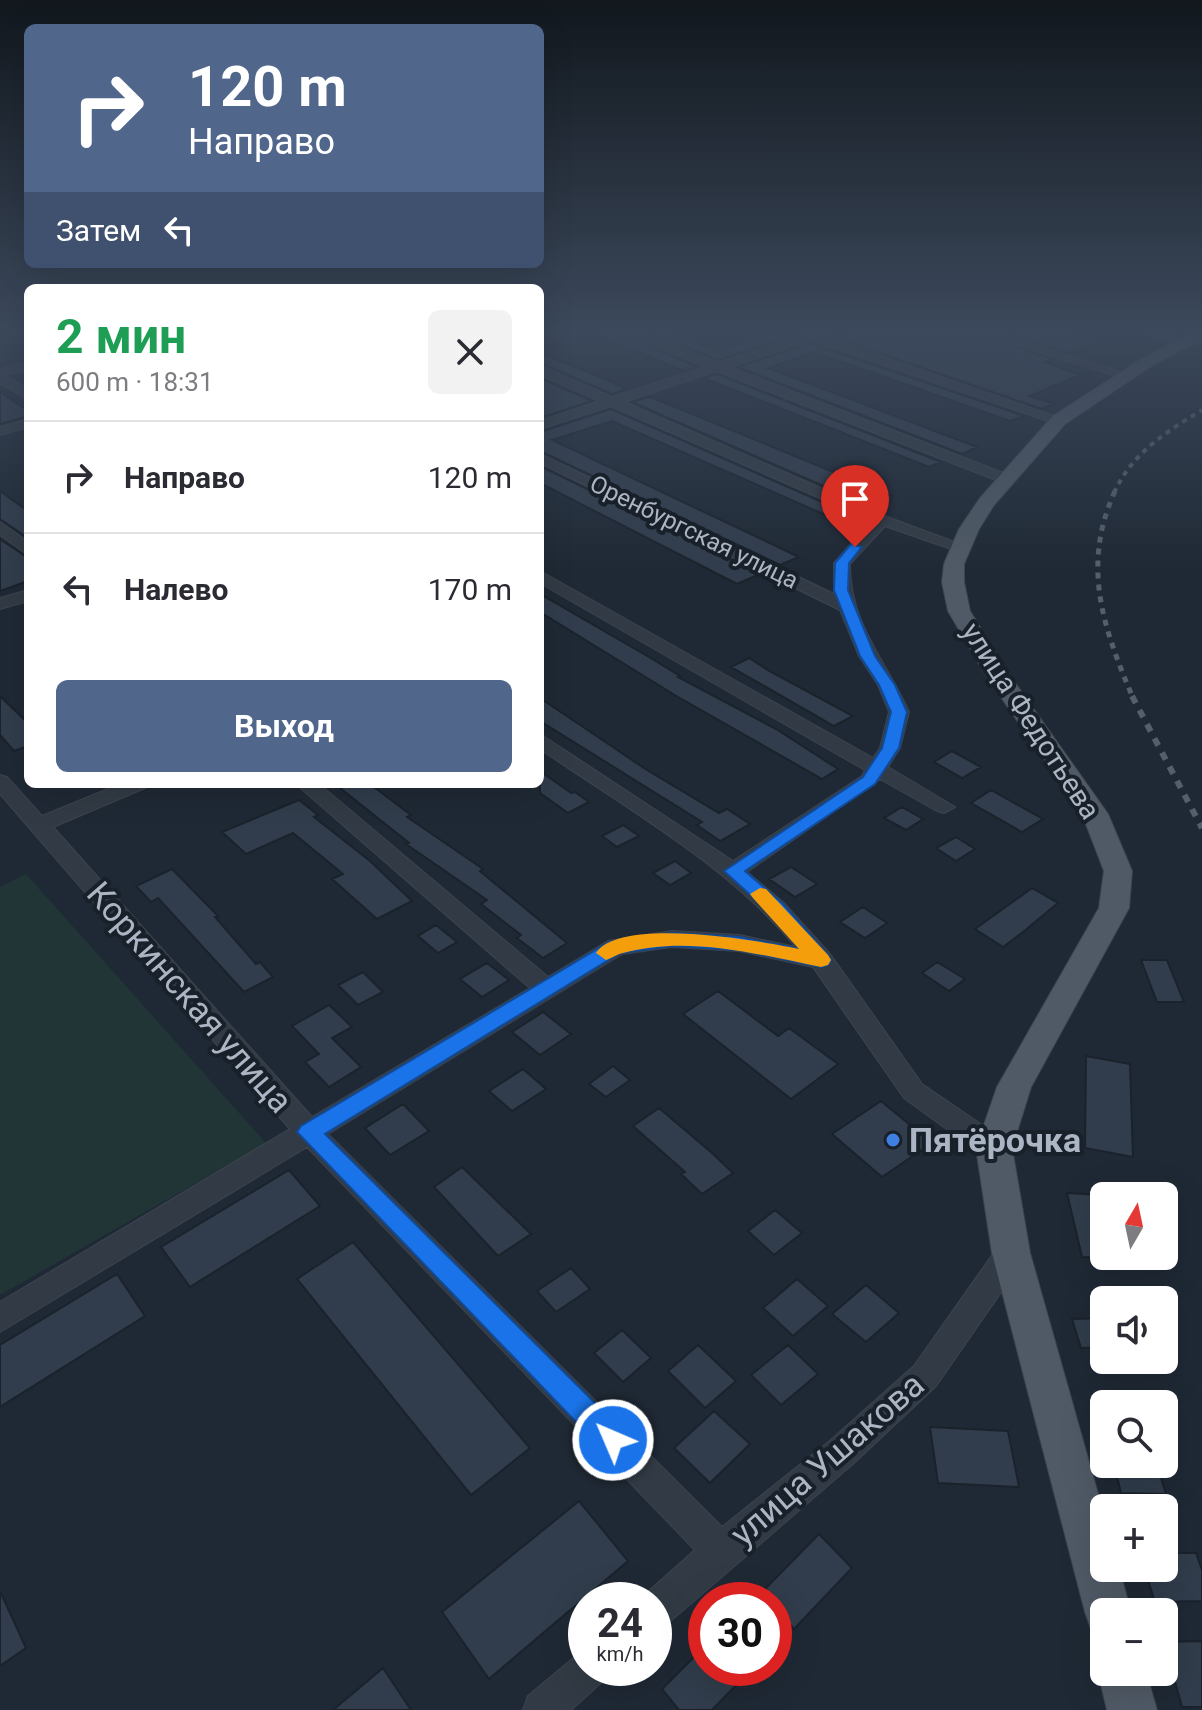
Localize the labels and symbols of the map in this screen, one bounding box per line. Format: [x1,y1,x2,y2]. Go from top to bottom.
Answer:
pin [821,465,889,547]
street label: Оренбургская улица [585,469,803,595]
street label: улица Федотьева [955,617,1107,825]
street label: Коркинская улица [79,873,301,1121]
place label: Пятёрочка [909,1120,1081,1160]
marker: Пятёрочка [884,1131,902,1149]
north arrow [1090,1182,1178,1270]
street label: улица Ушакова [722,1364,932,1554]
position arrow [571,1398,655,1482]
speed limit sign: 30 [688,1582,792,1686]

